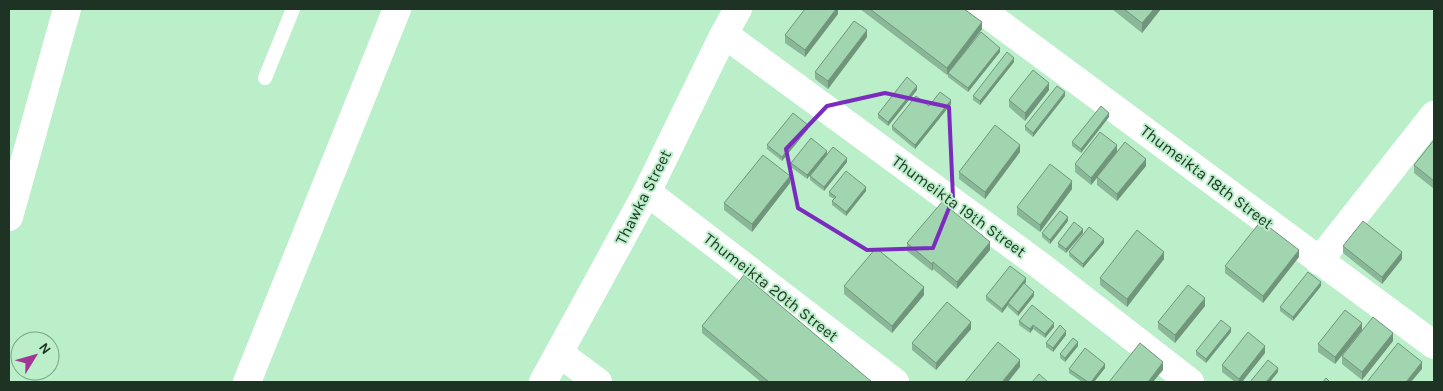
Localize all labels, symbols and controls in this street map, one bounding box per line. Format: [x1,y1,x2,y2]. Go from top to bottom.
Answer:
street label: Thumeikta 18th Street [1137,121,1277,233]
street label: Thawka Street [611,147,675,247]
street label: Thumeikta 19th Street [888,151,1030,261]
street label: Thumeikta 20th Street [700,229,842,345]
north arrow [10,331,60,381]
text: N [35,339,55,358]

